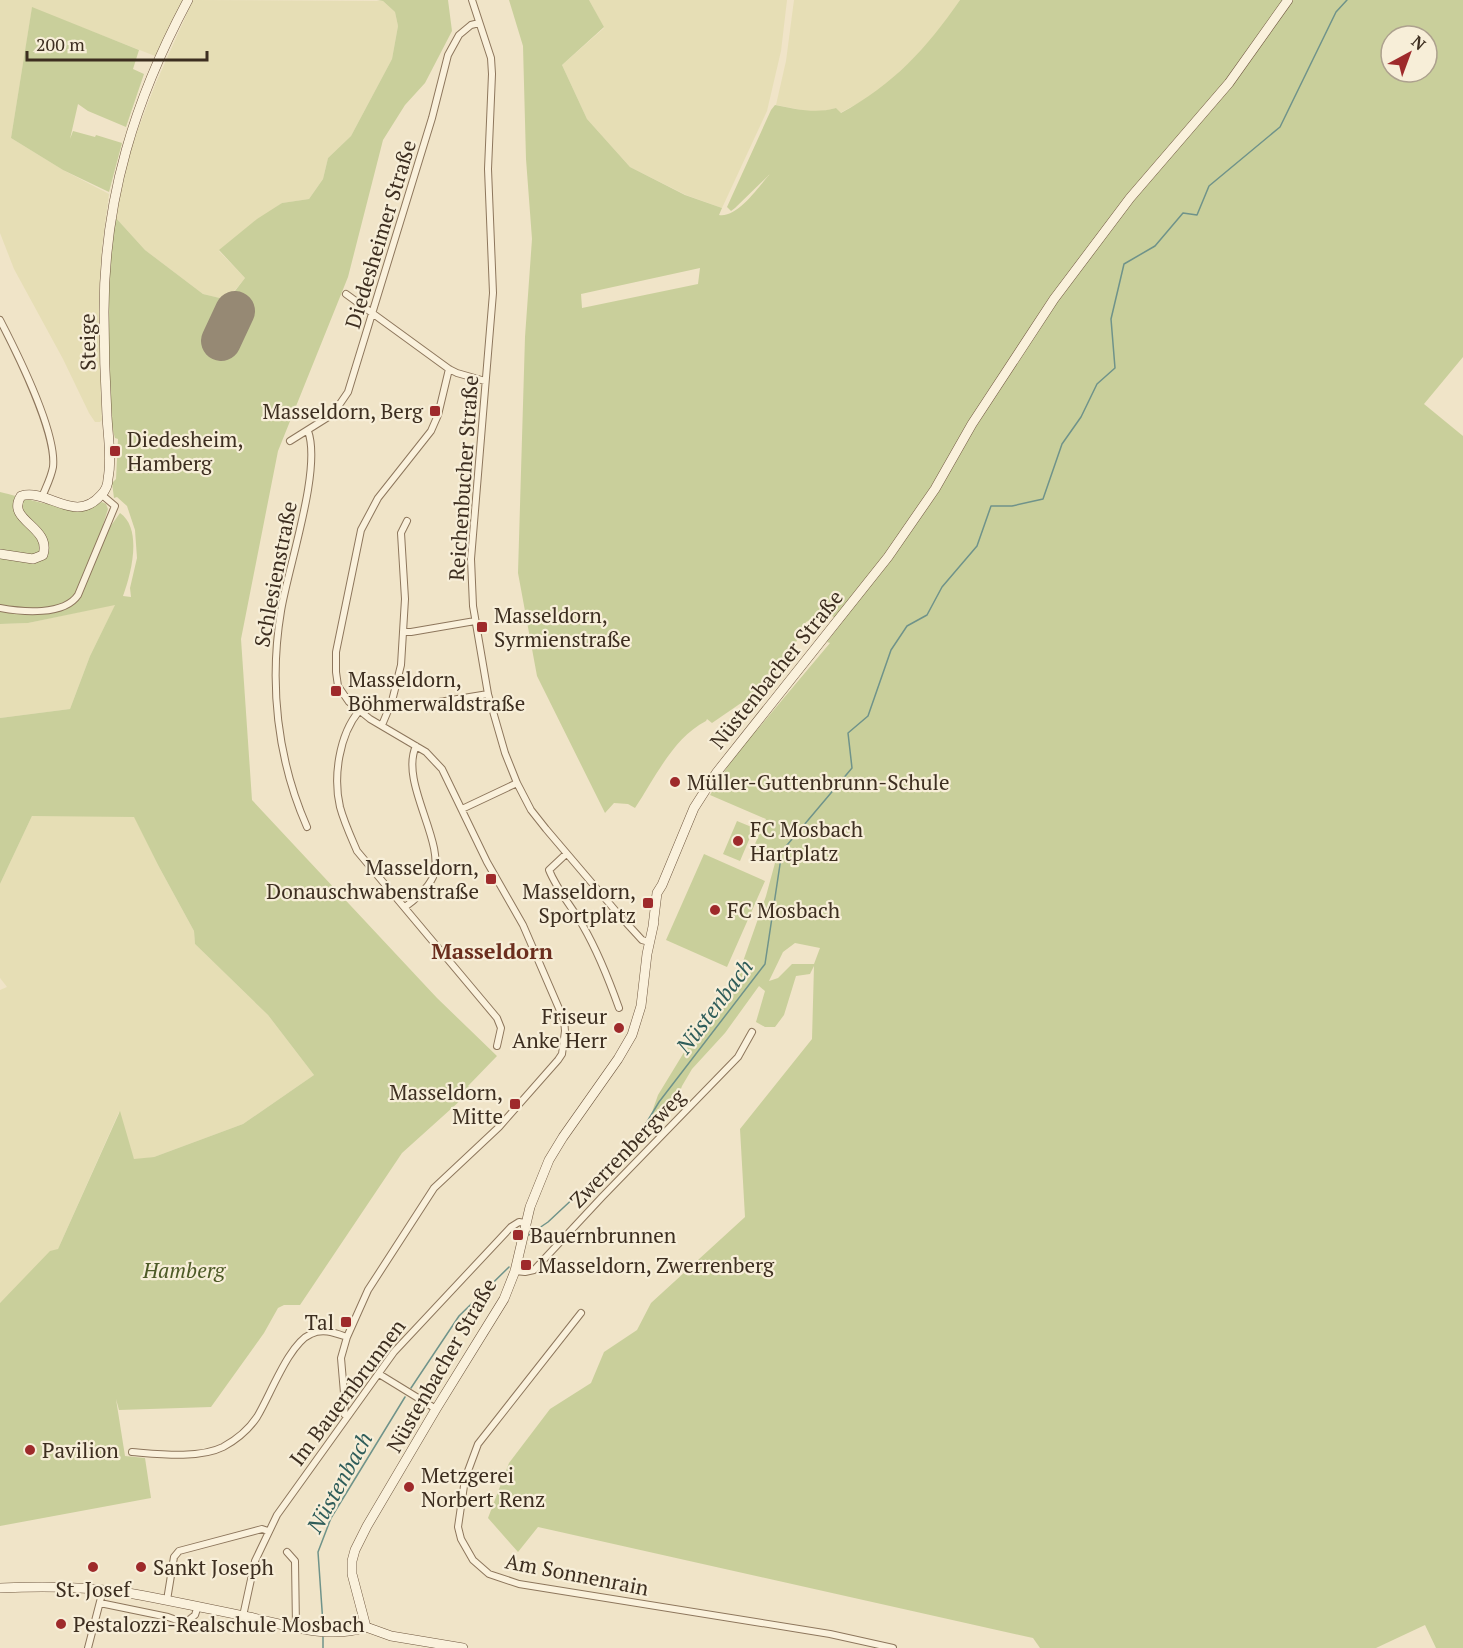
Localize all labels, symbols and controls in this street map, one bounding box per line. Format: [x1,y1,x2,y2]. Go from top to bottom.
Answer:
scale bar [27,24,207,62]
north arrow [1379,24,1439,84]
text: N [1407,30,1431,55]
text: 200 m [36,32,85,56]
street label: Diedesheimer Straße [338,136,422,332]
street label: Steige [72,313,102,371]
street label: Reichenbucher Straße [442,374,484,582]
place label: Masseldorn, Berg [263,397,424,425]
marker: Masseldorn, Berg [428,404,442,418]
place label: Diedesheim, Hamberg [127,425,243,477]
marker: Diedesheim, Hamberg [108,444,122,458]
street label: Schlesienstraße [247,499,303,649]
street label: Nüstenbacher Straße [703,584,849,754]
place label: Masseldorn, Syrmienstraße [494,601,631,653]
marker: Masseldorn, Syrmienstraße [475,620,489,634]
place label: Masseldorn, Böhmerwaldstraße [348,665,525,717]
marker: Masseldorn, Böhmerwaldstraße [329,684,343,698]
place label: Müller-Guttenbrunn-Schule [687,768,949,796]
marker: Müller-Guttenbrunn-Schule [668,775,682,789]
place label: FC Mosbach Hartplatz [750,815,863,867]
marker: FC Mosbach Hartplatz [731,834,745,848]
place label: Masseldorn, Donauschwabenstraße [266,853,479,905]
marker: Masseldorn, Donauschwabenstraße [484,872,498,886]
place label: Masseldorn, Sportplatz [522,877,636,929]
marker: Masseldorn, Sportplatz [641,896,655,910]
place label: FC Mosbach [727,896,840,924]
marker: FC Mosbach [708,903,722,917]
district label: Masseldorn [431,936,553,965]
water label: Nüstenbach [668,953,759,1060]
place label: Friseur Anke Herr [512,1002,607,1054]
marker: Friseur Anke Herr [612,1021,626,1035]
place label: Masseldorn, Mitte [389,1078,503,1130]
street label: Zwerrenbergweg [563,1082,692,1213]
marker: Masseldorn, Mitte [508,1097,522,1111]
place label: Bauernbrunnen [530,1221,677,1249]
marker: Bauernbrunnen [511,1228,525,1242]
place label: Masseldorn, Zwerrenberg [538,1251,775,1279]
park label: Hamberg [142,1256,227,1284]
marker: Masseldorn, Zwerrenberg [519,1258,533,1272]
street label: Nüstenbacher Straße [380,1273,502,1457]
place label: Tal [305,1308,334,1336]
street label: Im Bauernbrunnen [283,1313,412,1471]
marker: Tal [339,1315,353,1329]
water label: Nüstenbach [299,1426,379,1539]
place label: Pavilion [42,1436,119,1464]
marker: Pavilion [23,1443,37,1457]
place label: Metzgerei Norbert Renz [421,1461,545,1513]
marker: Metzgerei Norbert Renz [402,1480,416,1494]
street label: Am Sonnenrain [503,1546,652,1602]
place label: Sankt Joseph [153,1553,274,1581]
marker: St. Josef [86,1560,100,1574]
marker: Sankt Joseph [134,1560,148,1574]
place label: St. Josef [56,1575,132,1603]
place label: Pestalozzi-Realschule Mosbach [73,1610,365,1638]
marker: Pestalozzi-Realschule Mosbach [54,1617,68,1631]

